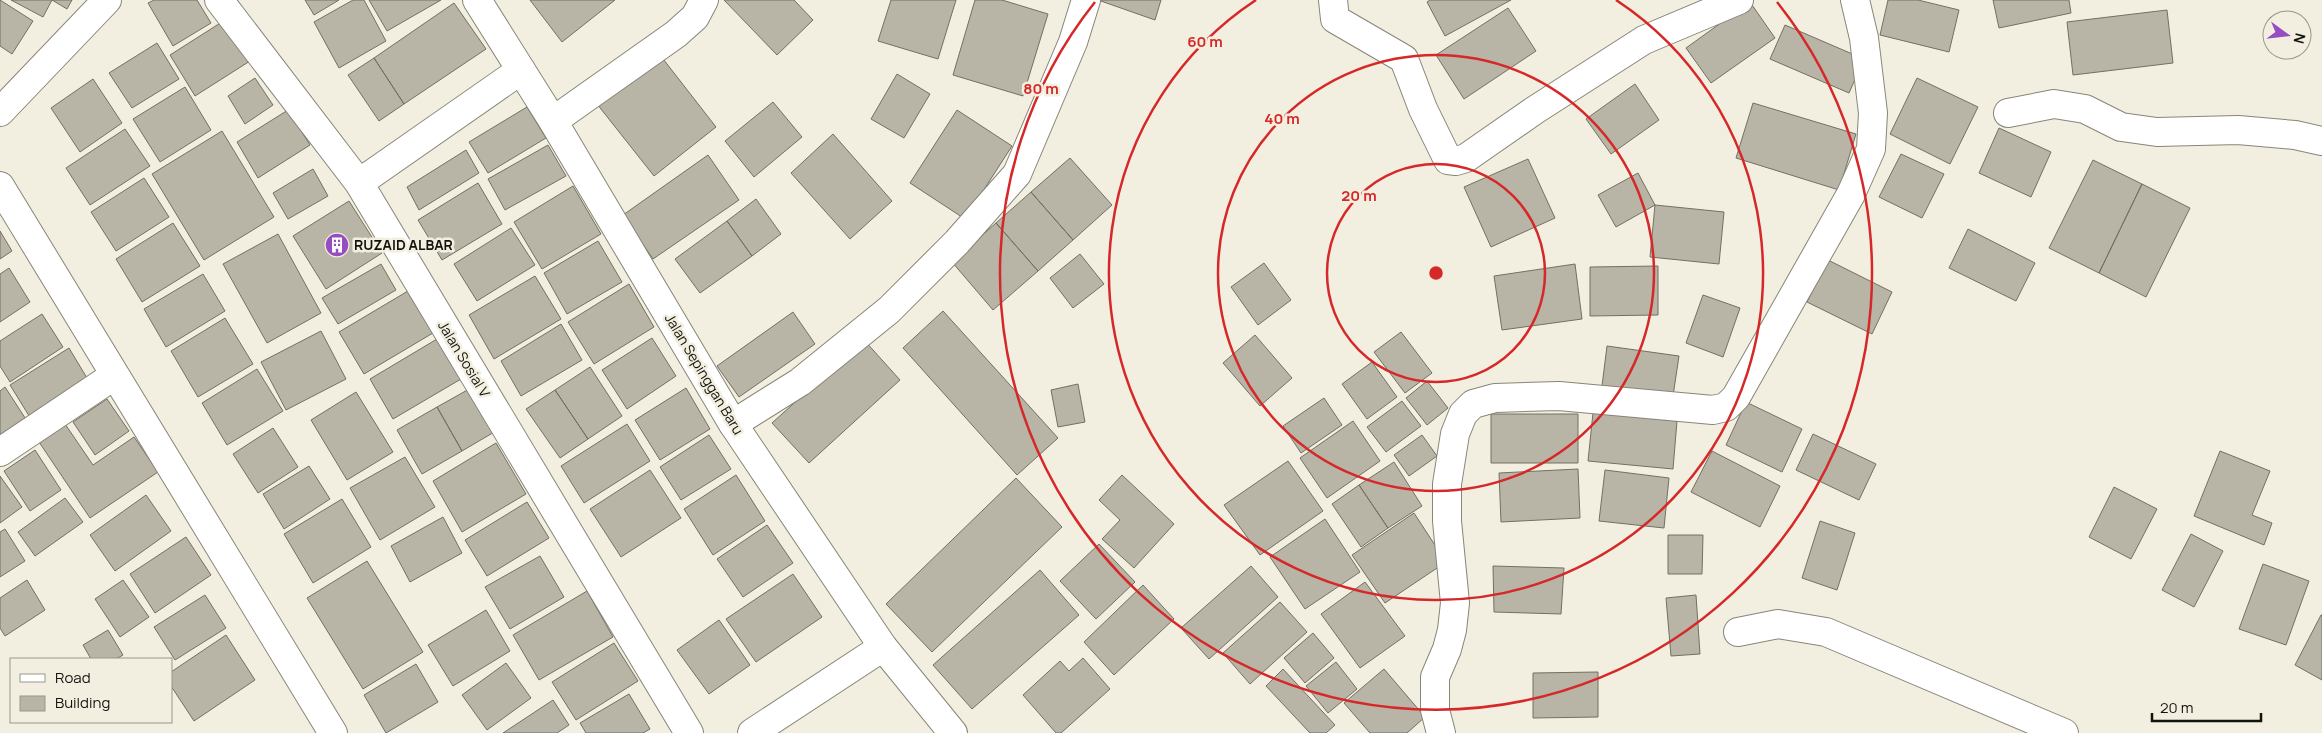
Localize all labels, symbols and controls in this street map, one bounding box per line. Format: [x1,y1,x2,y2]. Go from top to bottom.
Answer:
north arrow [2262,10,2312,60]
text: 60 m [1187,31,1223,52]
text: N [2290,31,2311,46]
text: 80 m [1023,78,1059,99]
text: 40 m [1264,108,1300,129]
text: 20 m [1341,185,1377,206]
building icon: RUZAID ALBAR [324,232,350,258]
place label: RUZAID ALBAR [354,235,453,254]
centre of rings [1427,264,1445,282]
street label: Jalan Sepinggan Baru [661,310,748,438]
street label: Jalan Sosial V [434,317,495,401]
legend [10,658,172,723]
text: Road [55,667,91,688]
scale bar [2152,690,2261,722]
text: Building [55,692,110,713]
text: 20 m [2160,697,2193,718]

